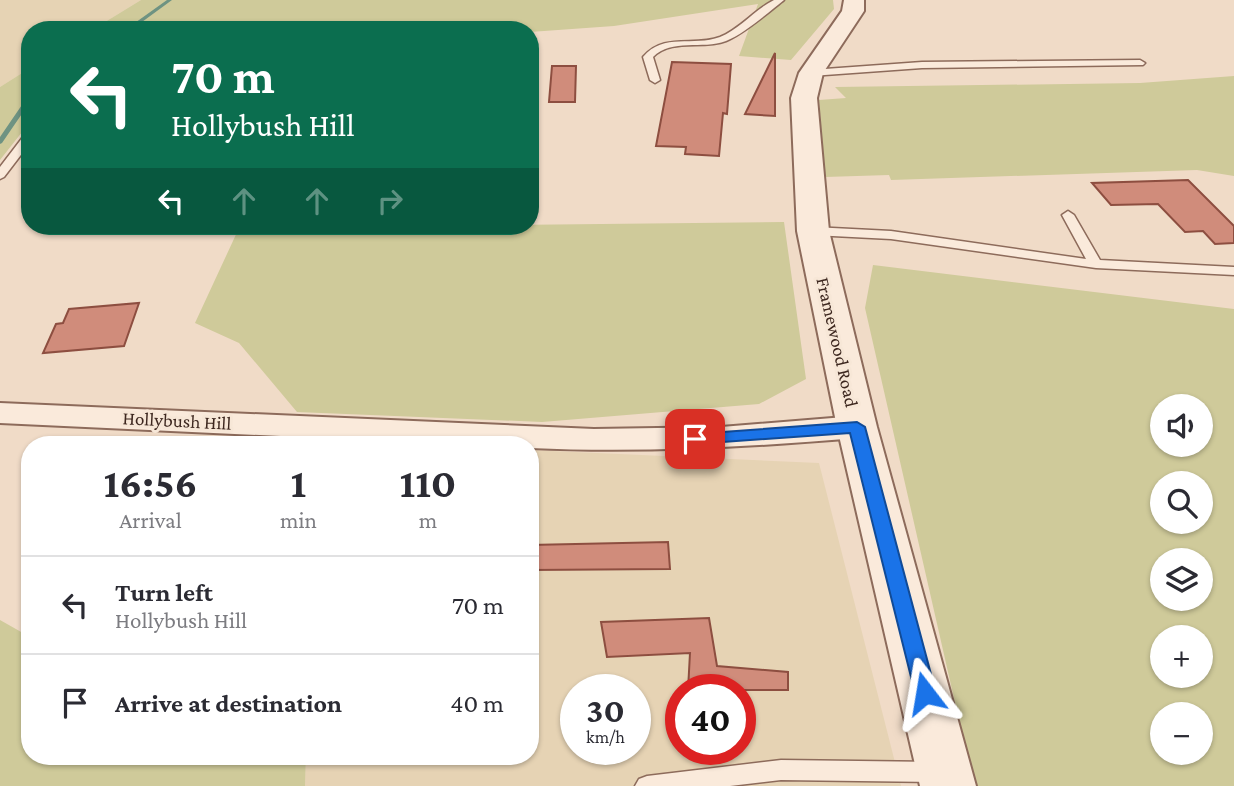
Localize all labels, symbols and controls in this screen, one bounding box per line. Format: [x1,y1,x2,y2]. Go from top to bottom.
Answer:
icon: left [56,49,147,140]
text: 70 m [171,49,275,104]
text: Hollybush Hill [171,107,355,143]
icon: left [152,182,190,220]
icon: ahead [225,182,263,220]
icon: ahead [298,182,336,220]
icon: right [371,182,409,220]
street label: Framewood Road [812,275,863,409]
map controls [1150,394,1213,765]
button: sound [1150,394,1213,457]
street label: Hollybush Hill [122,407,232,434]
pin [665,409,725,469]
icon: arrive [676,420,714,458]
text: 16:56 [104,459,197,506]
text: 1 [291,459,306,506]
text: 110 [399,459,456,506]
button: search [1150,471,1213,534]
text: Arrival [119,507,182,533]
text: min [280,507,317,533]
text: m [419,507,437,533]
button: layers [1150,548,1213,611]
text: Turn left [115,578,213,607]
icon: left [56,586,94,624]
text: 70 m [452,591,504,620]
text: Hollybush Hill [115,607,247,633]
button: + [1150,625,1213,688]
position arrow [888,656,962,730]
speed limit sign: 40 [665,674,756,765]
icon: arrive [56,684,94,722]
text: Arrive at destination [115,689,342,718]
text: 40 m [450,689,504,718]
text: 30 [586,691,625,730]
button: − [1150,702,1213,765]
text: km/h [586,727,625,747]

